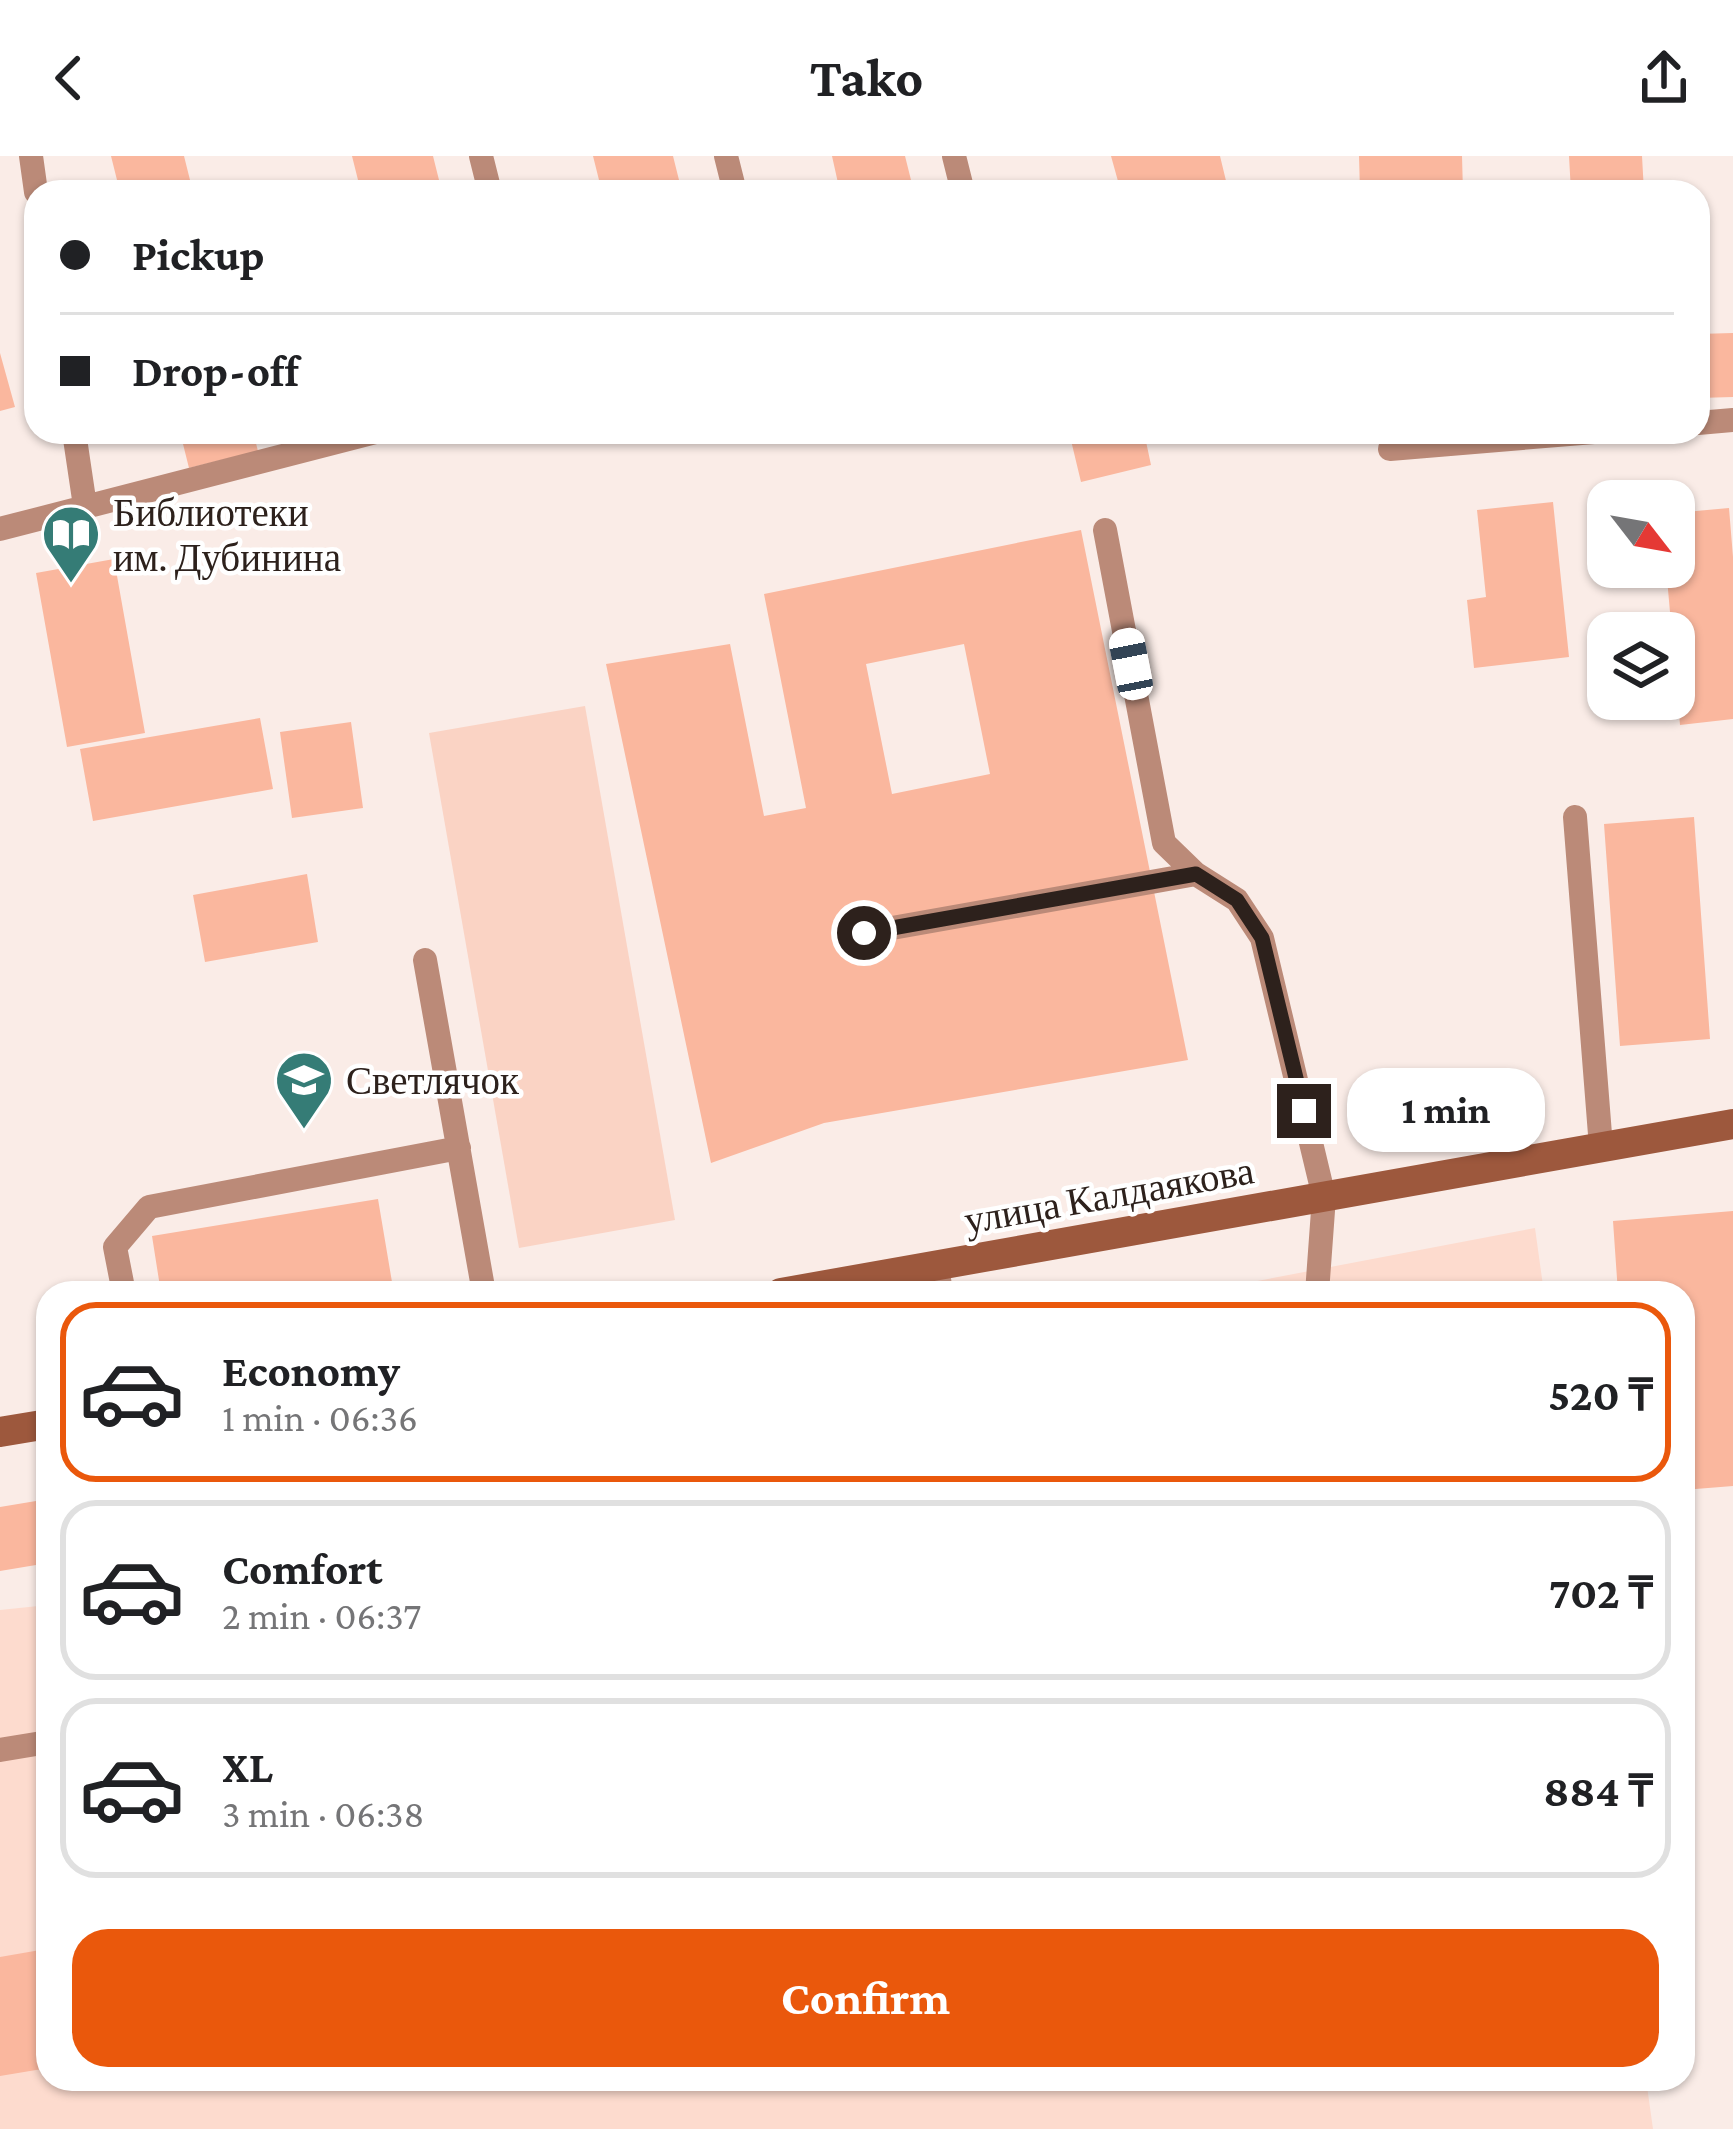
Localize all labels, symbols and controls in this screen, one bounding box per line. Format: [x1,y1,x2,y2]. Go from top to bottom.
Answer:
icon: back [36,45,102,111]
icon: share [1631,45,1697,111]
text: Tako [810,48,923,108]
text: Pickup [132,230,265,280]
text: Drop-off [132,346,299,396]
north arrow [1587,480,1695,588]
map controls [1587,480,1695,720]
place label: Библиотеки им. Дубинина [113,491,341,580]
library icon: Библиотеки им. Дубинина [40,503,102,585]
button: layers [1587,612,1695,720]
car [1106,625,1156,703]
route start [837,906,891,960]
school or university icon: Светлячок [273,1049,335,1131]
place label: Светлячок [346,1059,519,1102]
callout: 1 min [1346,1069,1544,1153]
route end [1277,1084,1331,1138]
text: 1 min [1402,1088,1490,1131]
street label: улица Калдаякова [961,1148,1257,1243]
icon: car [78,1338,186,1446]
text: Economy [222,1346,400,1396]
text: 520 ₸ [1548,1370,1653,1420]
text: 1 min · 06:36 [222,1396,418,1439]
icon: car [78,1536,186,1644]
text: Comfort [222,1544,383,1594]
text: 702 ₸ [1549,1568,1653,1618]
text: 2 min · 06:37 [222,1594,421,1637]
icon: car [78,1734,186,1842]
text: XL [222,1742,273,1792]
text: 884 ₸ [1543,1766,1653,1816]
text: 3 min · 06:38 [222,1792,425,1835]
button: Confirm [72,1929,1659,2067]

